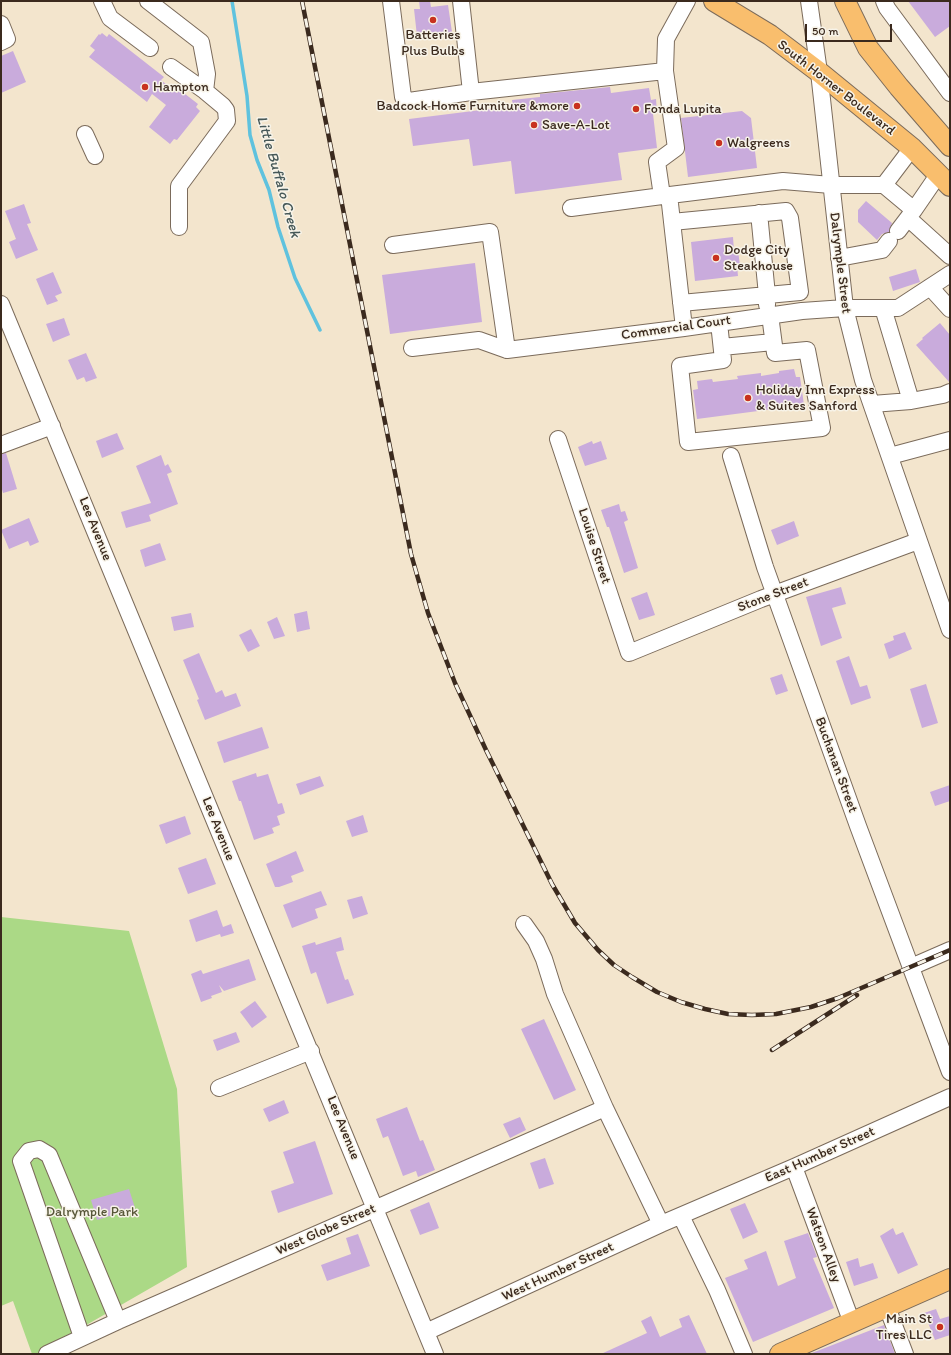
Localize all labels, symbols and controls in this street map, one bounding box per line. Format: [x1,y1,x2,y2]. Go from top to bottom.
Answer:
marker: Batteries Plus Bulbs [428,15,438,25]
scale bar [807,16,894,42]
text: 50 m [812,24,838,38]
place label: Batteries Plus Bulbs [401,27,465,60]
street label: South Horner Boulevard [774,37,898,139]
place label: Hampton [153,79,209,95]
marker: Hampton [140,82,150,92]
place label: Badcock Home Furniture &more [376,98,569,114]
marker: Badcock Home Furniture &more [572,101,582,111]
place label: Fonda Lupita [644,101,722,117]
marker: Fonda Lupita [631,104,641,114]
water label: Little Buffalo Creek [252,114,304,240]
place label: Save-A-Lot [542,117,610,133]
marker: Save-A-Lot [529,120,539,130]
place label: Walgreens [727,135,790,151]
marker: Walgreens [714,138,724,148]
street label: Dalrymple Street [825,211,855,315]
place label: Dodge City Steakhouse [724,242,793,274]
marker: Dodge City Steakhouse [711,253,721,263]
street label: Commercial Court [620,312,732,344]
place label: Holiday Inn Express & Suites Sanford [756,382,875,414]
marker: Holiday Inn Express & Suites Sanford [743,393,753,403]
street label: Lee Avenue [75,495,115,563]
street label: Louise Street [574,506,614,586]
street label: Stone Street [735,574,811,616]
street label: Buchanan Street [811,715,861,815]
street label: Lee Avenue [198,795,238,863]
street label: Lee Avenue [323,1094,363,1162]
street label: East Humber Street [762,1123,878,1187]
street label: West Globe Street [273,1200,379,1260]
park label: Dalrymple Park [46,1204,138,1220]
street label: Watson Alley [802,1205,844,1285]
street label: West Humber Street [499,1239,617,1305]
place label: Main St Tires LLC [876,1311,932,1344]
marker: Main St Tires LLC [935,1322,945,1332]

